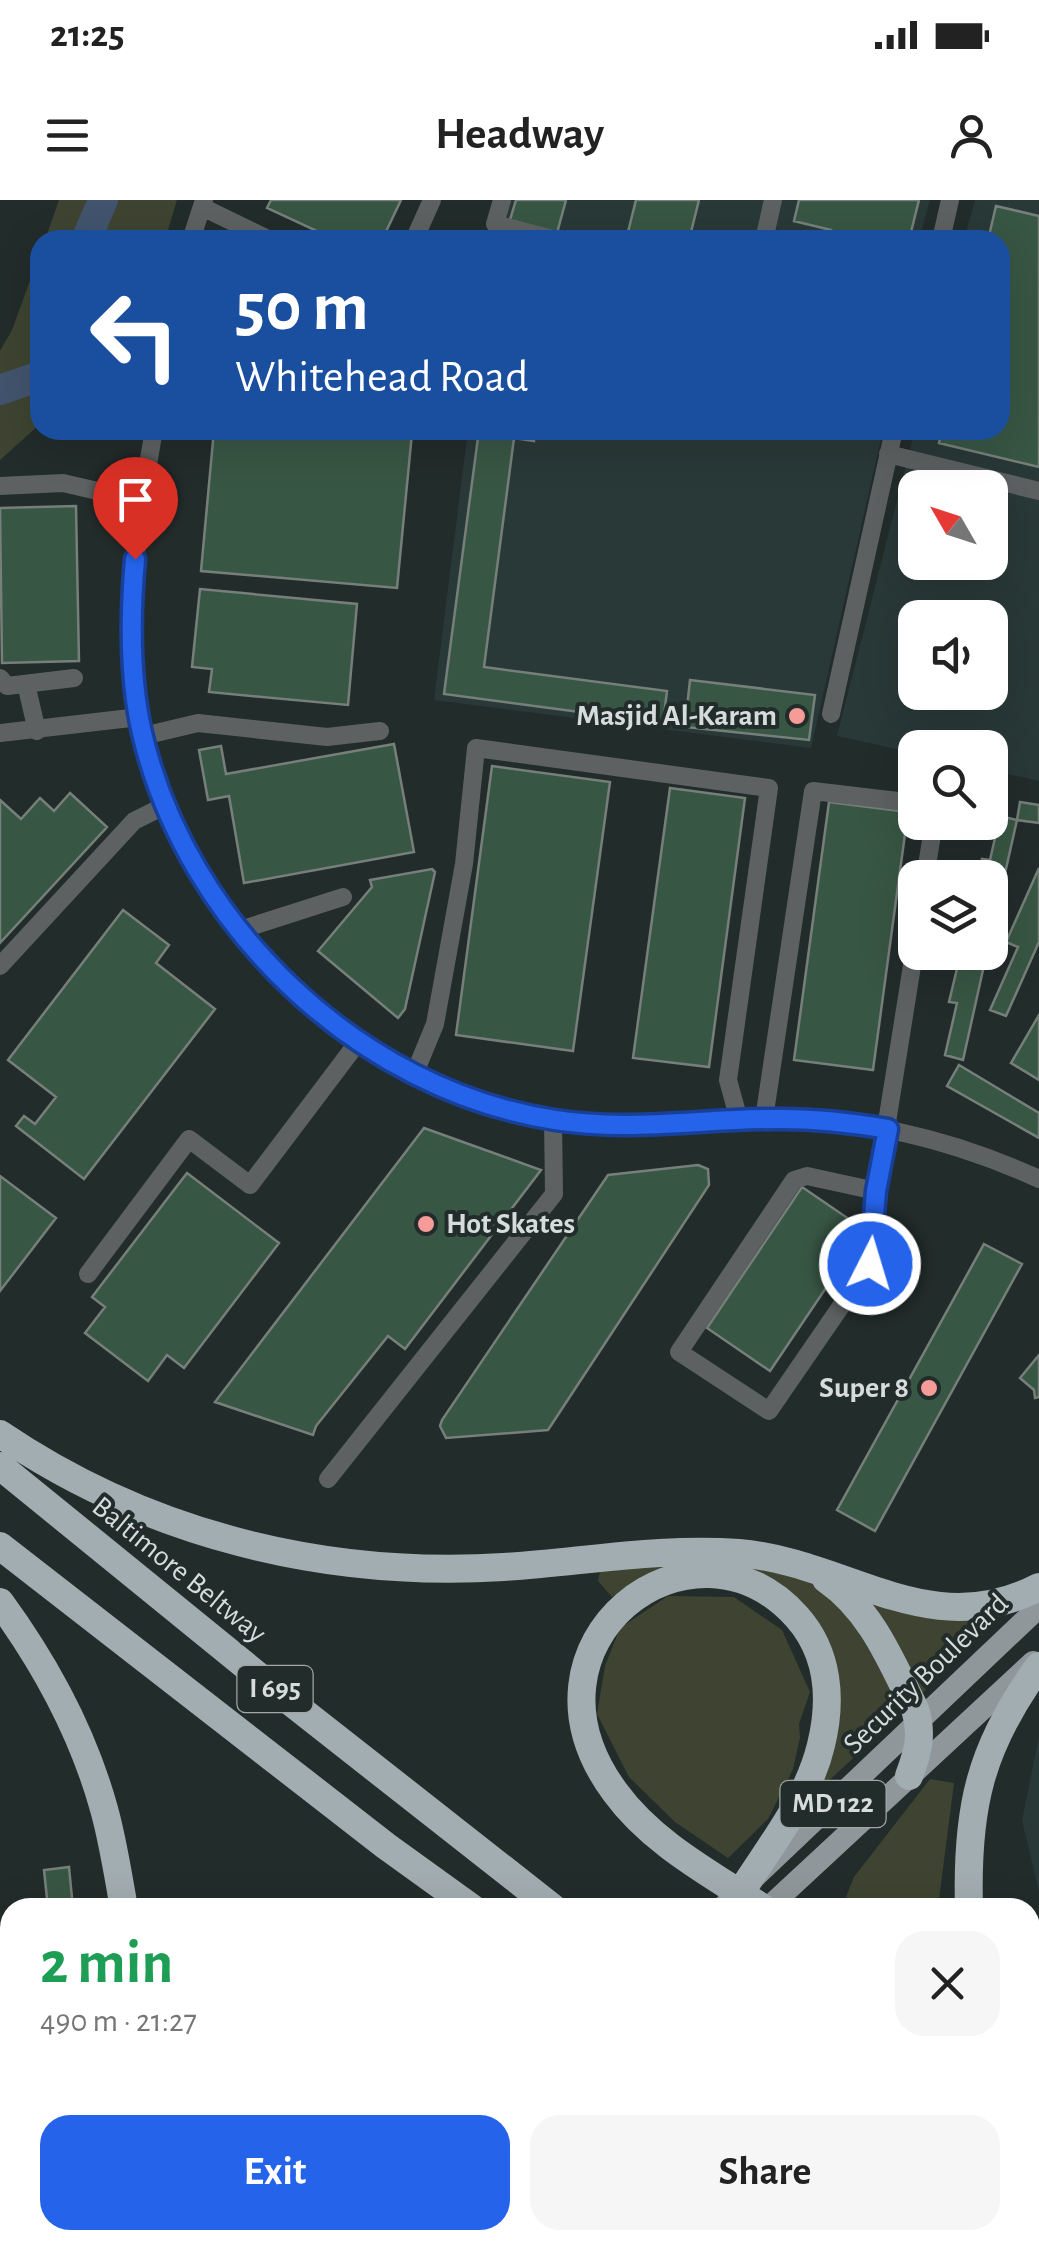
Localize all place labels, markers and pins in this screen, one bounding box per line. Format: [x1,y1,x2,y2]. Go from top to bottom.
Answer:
pin [93,457,178,560]
place label: Masjid Al-Karam [576,701,777,731]
marker: Masjid Al-Karam [786,705,808,727]
place label: Hot Skates [446,1209,575,1239]
marker: Hot Skates [415,1213,437,1235]
place label: Super 8 [819,1373,909,1403]
marker: Super 8 [918,1377,940,1399]

